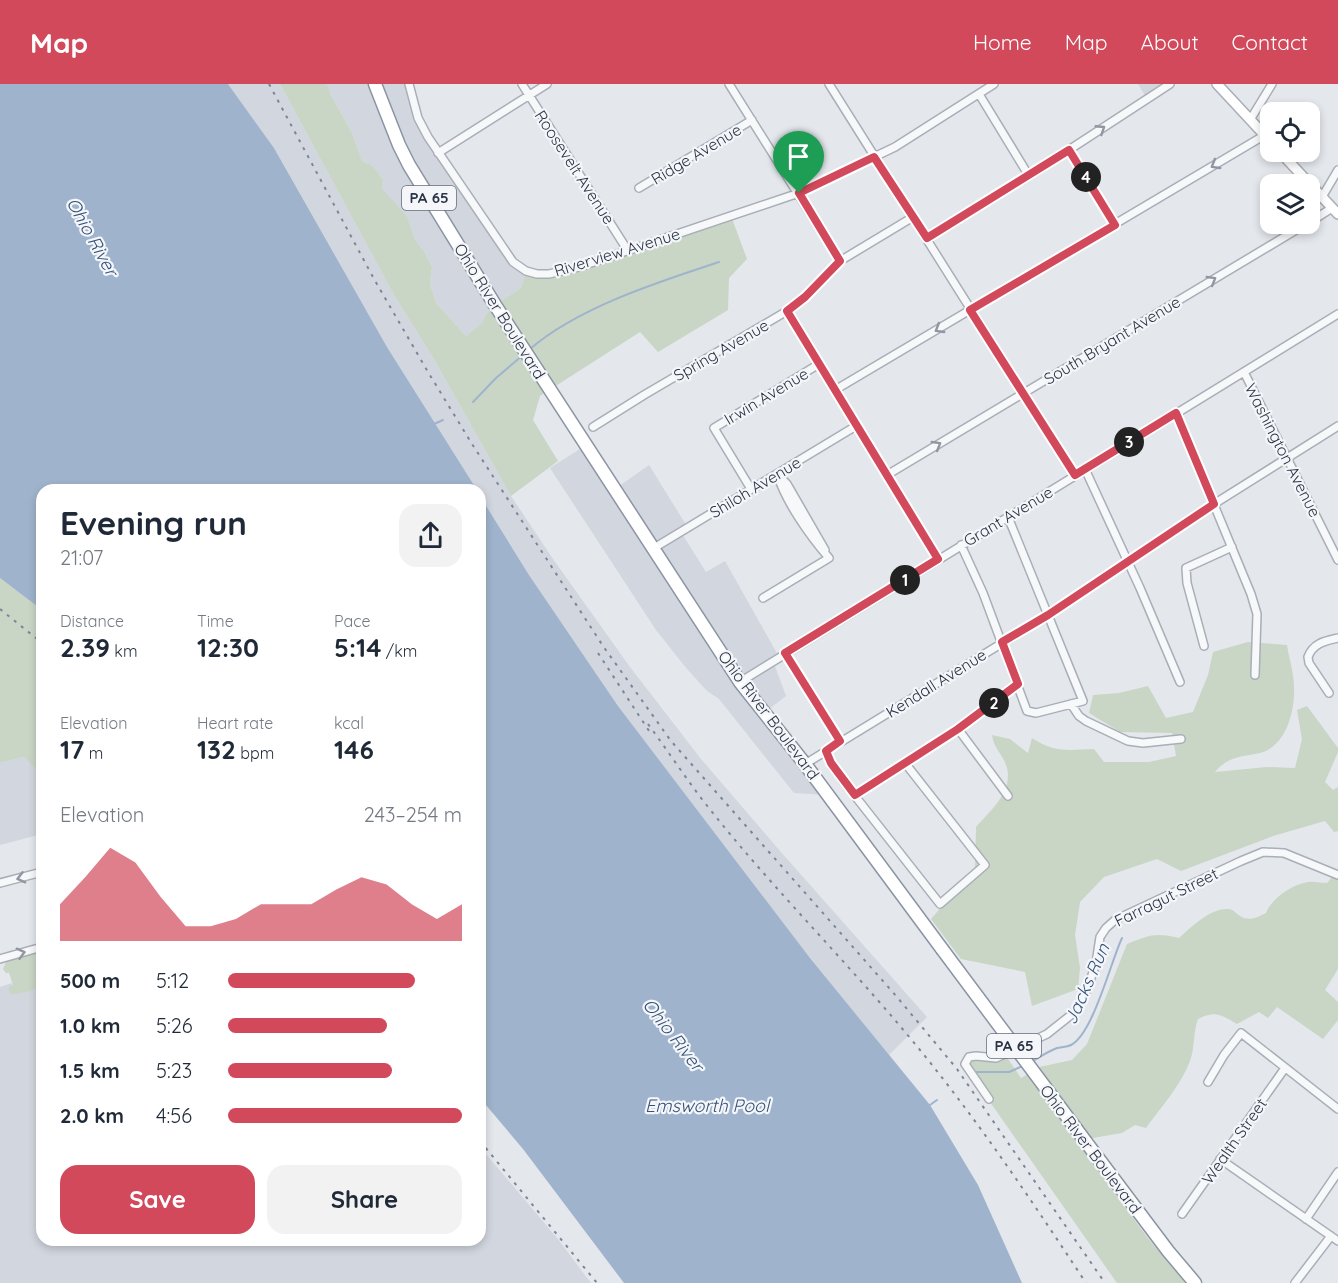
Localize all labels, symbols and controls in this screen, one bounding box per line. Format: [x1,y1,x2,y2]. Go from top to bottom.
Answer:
text: Map [30,25,88,60]
text: Home [973,29,1032,55]
text: Map [1065,29,1108,55]
text: About [1141,29,1199,55]
text: Contact [1232,29,1308,55]
map controls [1260,102,1320,234]
button: locate [1260,102,1320,162]
street label: Roosevelt Avenue [531,106,619,228]
street label: Ridge Avenue [647,119,745,189]
one-way arrow [1094,125,1105,136]
pin [773,131,824,193]
icon: arrive [782,140,815,173]
one-way arrow [1211,158,1221,170]
pin: 4 [1071,162,1101,192]
text: 4 [1081,167,1091,187]
button: layers [1260,174,1320,234]
road number: PA 65 [402,186,456,210]
water label: Ohio River [62,194,124,282]
street label: Riverview Avenue [552,223,682,281]
street label: Ohio River Boulevard [450,239,550,383]
one-way arrow [1206,276,1216,288]
street label: South Bryant Avenue [1040,291,1184,389]
street label: Spring Avenue [670,315,772,385]
one-way arrow [934,322,945,334]
street label: Irwin Avenue [720,363,812,429]
street label: Washington Avenue [1241,380,1325,520]
pin: 3 [1114,427,1144,457]
text: 3 [1125,432,1133,452]
one-way arrow [931,441,941,453]
street label: Shiloh Avenue [706,452,804,522]
street label: Grant Avenue [960,482,1056,550]
text: Evening run [60,502,247,543]
button: share [399,504,462,567]
text: 21:07 [60,545,103,570]
pin: 1 [890,565,920,595]
text: 1 [902,570,908,590]
text: Distance [60,611,124,631]
text: Time [197,611,234,631]
text: Pace [334,611,370,631]
text: 2.39 [60,631,110,664]
text: 12:30 [197,631,259,664]
text: 5:14 [334,631,381,664]
text: km [110,641,138,661]
text: /km [381,641,417,661]
street label: Kendall Avenue [882,644,990,722]
street label: Ohio River Boulevard [714,647,824,783]
pin: 2 [979,688,1009,718]
text: 2 [989,693,999,713]
text: Elevation [60,713,127,733]
text: Heart rate [197,713,273,733]
text: kcal [334,713,364,733]
text: 17 [60,733,84,766]
text: 132 [197,733,236,766]
text: 146 [334,733,374,766]
text: m [84,743,103,763]
text: bpm [236,743,274,763]
text: Elevation [60,802,144,827]
text: 243–254 m [364,802,462,827]
street label: Farragut Street [1111,863,1221,931]
one-way arrow [16,870,26,883]
water label: Jacks Run [1059,939,1115,1028]
one-way arrow [15,948,26,960]
text: 500 m [60,968,120,993]
text: 5:12 [156,968,189,993]
water label: Ohio River [638,994,710,1077]
text: 1.0 km [60,1013,120,1038]
text: 5:26 [156,1013,192,1038]
road number: PA 65 [987,1034,1041,1058]
text: 1.5 km [60,1058,120,1083]
text: 5:23 [156,1058,192,1083]
street label: Ohio River Boulevard [1036,1081,1146,1217]
water label: Emsworth Pool [645,1094,771,1117]
street label: Wealth Street [1197,1094,1271,1188]
text: 2.0 km [60,1103,124,1128]
text: 4:56 [156,1103,192,1128]
button: Save [60,1165,255,1234]
button: Share [267,1165,462,1234]

